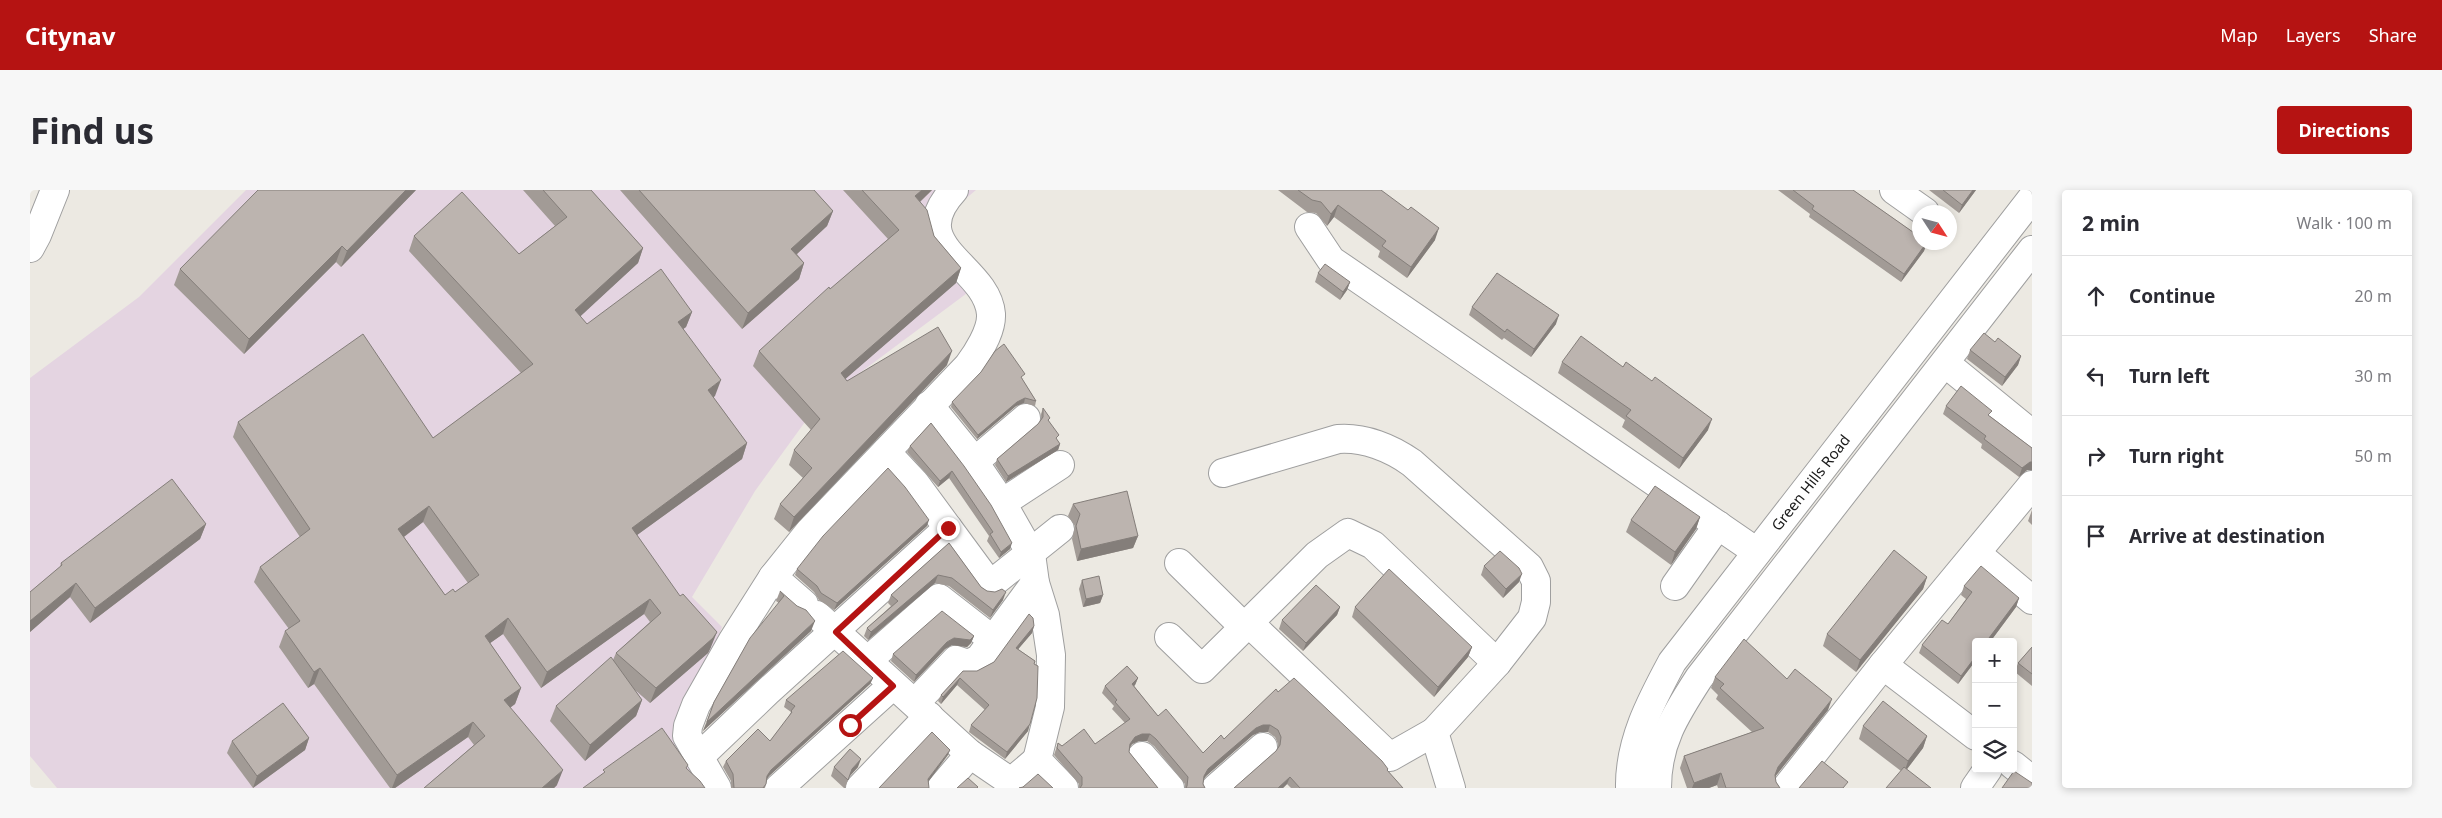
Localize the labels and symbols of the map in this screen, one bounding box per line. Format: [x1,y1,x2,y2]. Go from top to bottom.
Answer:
north arrow [1912,205,1957,250]
street label: Green Hills Road [1766,430,1854,535]
route end [937,517,960,540]
route start [839,714,862,737]

